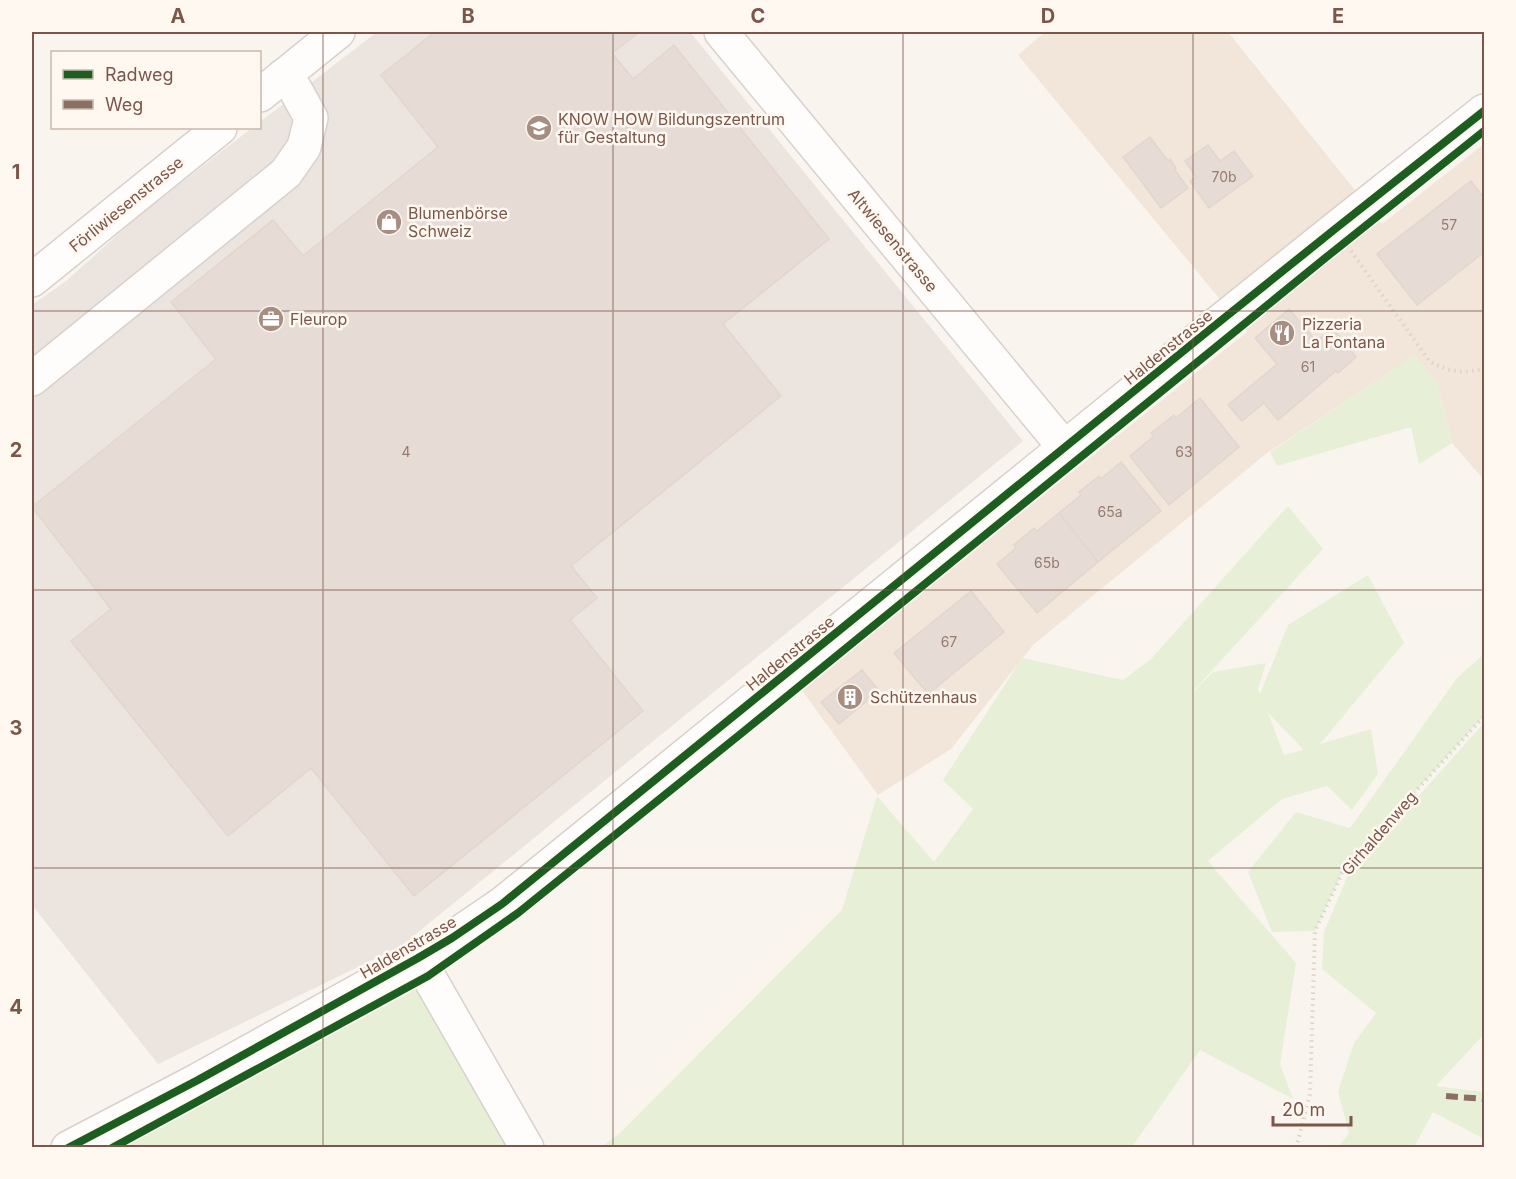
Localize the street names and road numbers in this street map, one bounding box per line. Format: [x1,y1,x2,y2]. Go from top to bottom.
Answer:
street label: Förliwiesenstrasse [65,152,187,256]
street label: Altwiesenstrasse [844,184,942,296]
street label: Haldenstrasse [1120,305,1216,389]
street label: Haldenstrasse [742,611,838,695]
street label: Girhaldenweg [1337,787,1421,879]
street label: Haldenstrasse [356,911,460,983]

